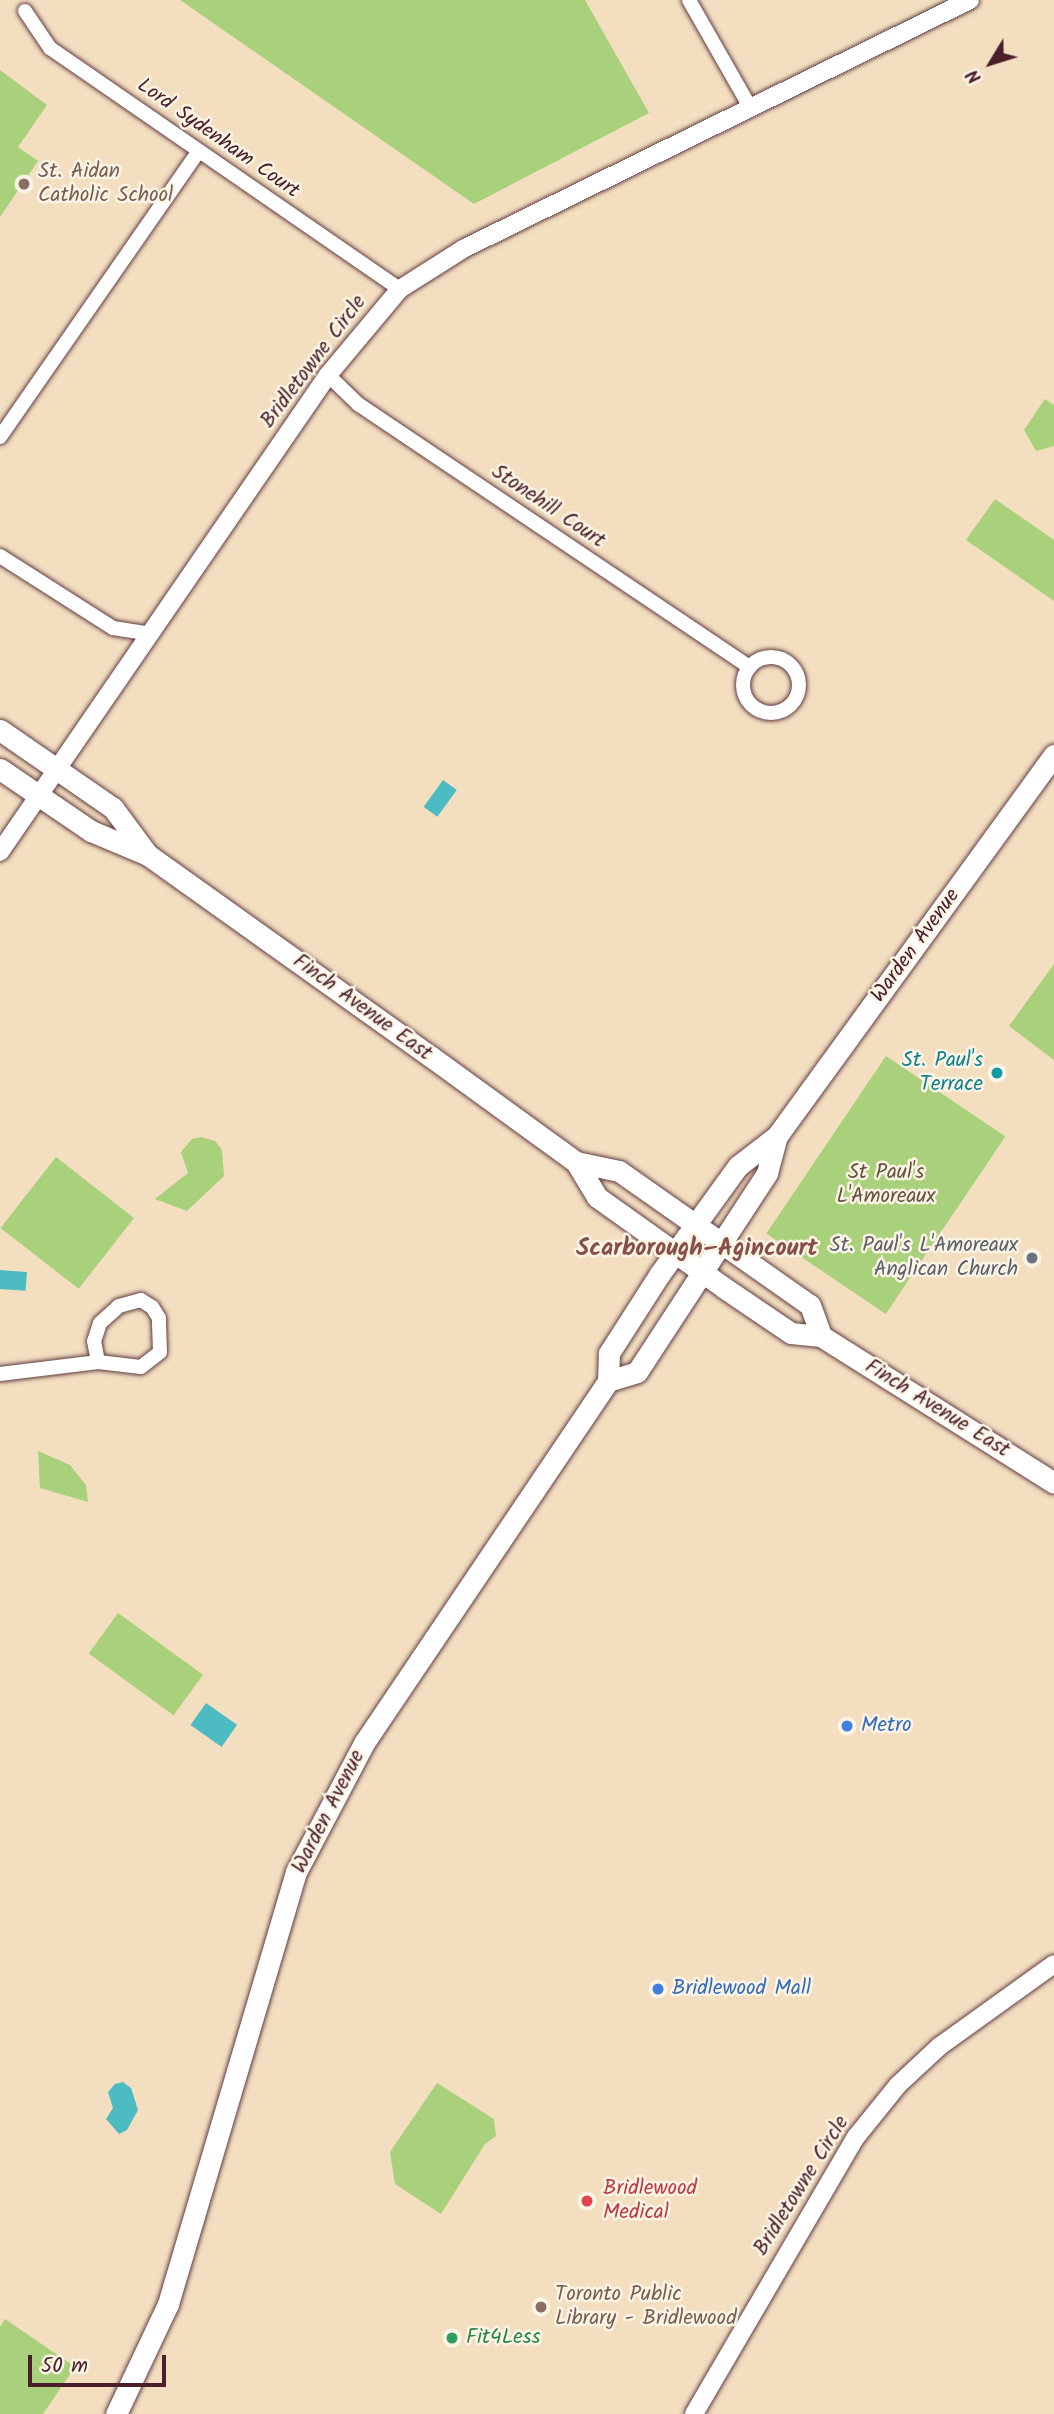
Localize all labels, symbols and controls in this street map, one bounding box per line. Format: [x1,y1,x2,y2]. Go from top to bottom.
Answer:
north arrow [956,28,1026,98]
text: N [959,62,990,90]
street label: Lord Sydenham Court [132,73,304,205]
place label: St. Aidan Catholic School [38,159,173,209]
marker: St. Aidan Catholic School [16,176,32,192]
street label: Bridletowne Circle [256,291,372,433]
street label: Stonehill Court [486,460,610,554]
street label: Warden Avenue [866,884,966,1008]
street label: Finch Avenue East [288,949,436,1067]
place label: St. Paul's Terrace [902,1048,983,1098]
marker: St. Paul's Terrace [989,1065,1005,1081]
park label: St Paul's L'Amoreaux [837,1160,935,1210]
place label: St. Paul's L'Amoreaux Anglican Church [830,1233,1018,1283]
district label: Scarborough–Agincourt [576,1235,818,1263]
marker: St. Paul's L'Amoreaux Anglican Church [1024,1250,1040,1266]
street label: Finch Avenue East [860,1354,1014,1464]
place label: Metro [861,1713,912,1739]
marker: Metro [839,1718,855,1734]
street label: Warden Avenue [287,1746,371,1878]
place label: Bridlewood Mall [672,1976,811,2002]
marker: Bridlewood Mall [650,1981,666,1997]
street label: Bridletowne Circle [749,2112,855,2260]
place label: Bridlewood Medical [603,2176,697,2226]
marker: Bridlewood Medical [577,2191,597,2211]
place label: Toronto Public Library - Bridlewood [555,2282,737,2332]
marker: Toronto Public Library - Bridlewood [533,2299,549,2315]
place label: Fit4Less [466,2325,540,2351]
marker: Fit4Less [444,2330,460,2346]
scale bar [32,2340,170,2384]
text: 50 m [41,2350,88,2383]

